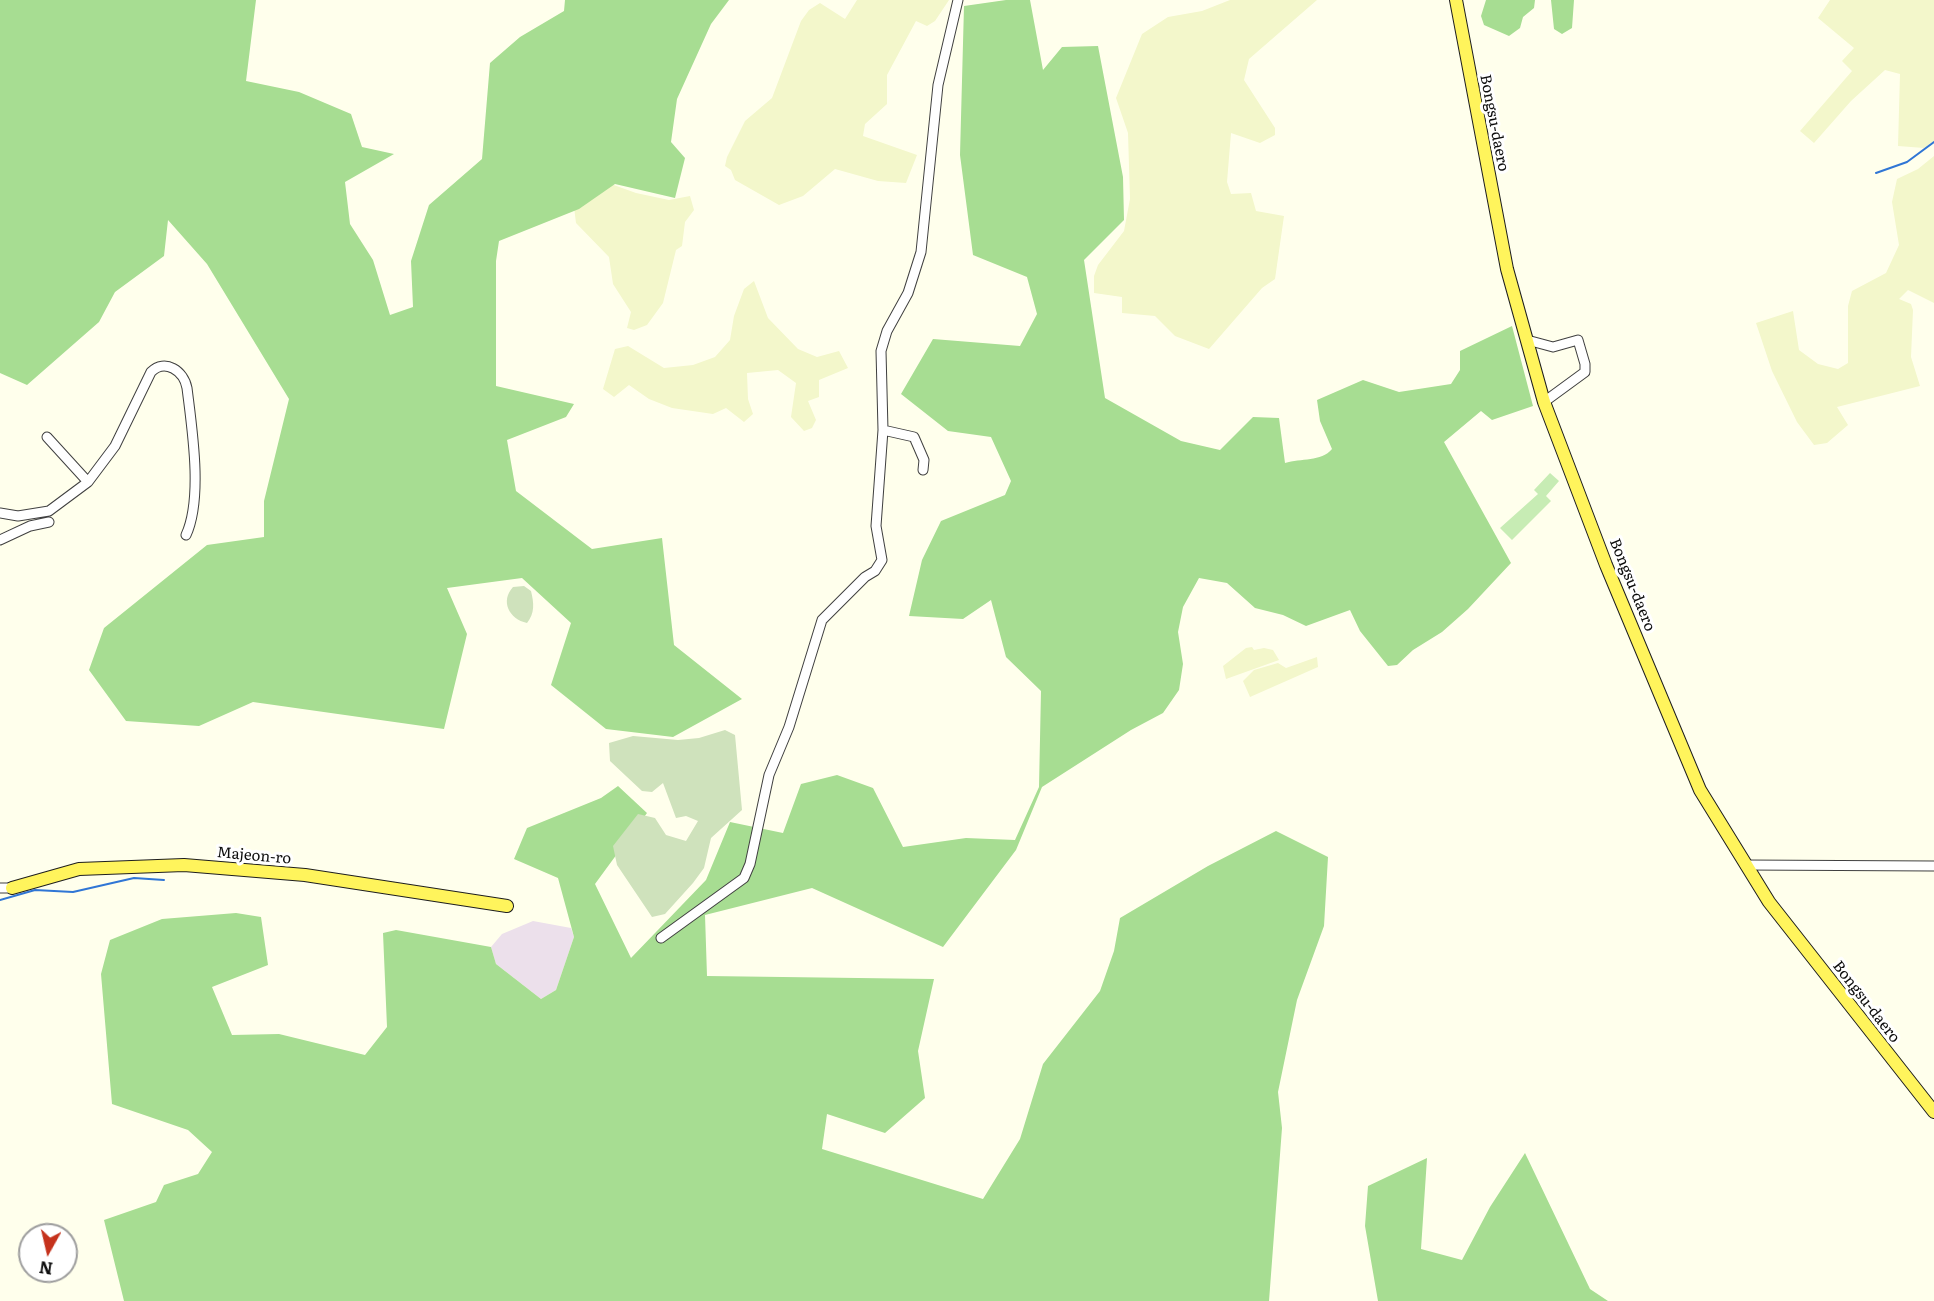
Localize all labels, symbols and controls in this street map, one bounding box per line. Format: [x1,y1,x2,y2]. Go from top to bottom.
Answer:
street label: Bongsu-daero [1476,73,1512,173]
street label: Bongsu-daero [1605,536,1659,634]
street label: Majeon-ro [216,844,292,868]
street label: Bongsu-daero [1829,958,1903,1046]
north arrow [18,1223,78,1283]
text: N [37,1256,54,1282]

